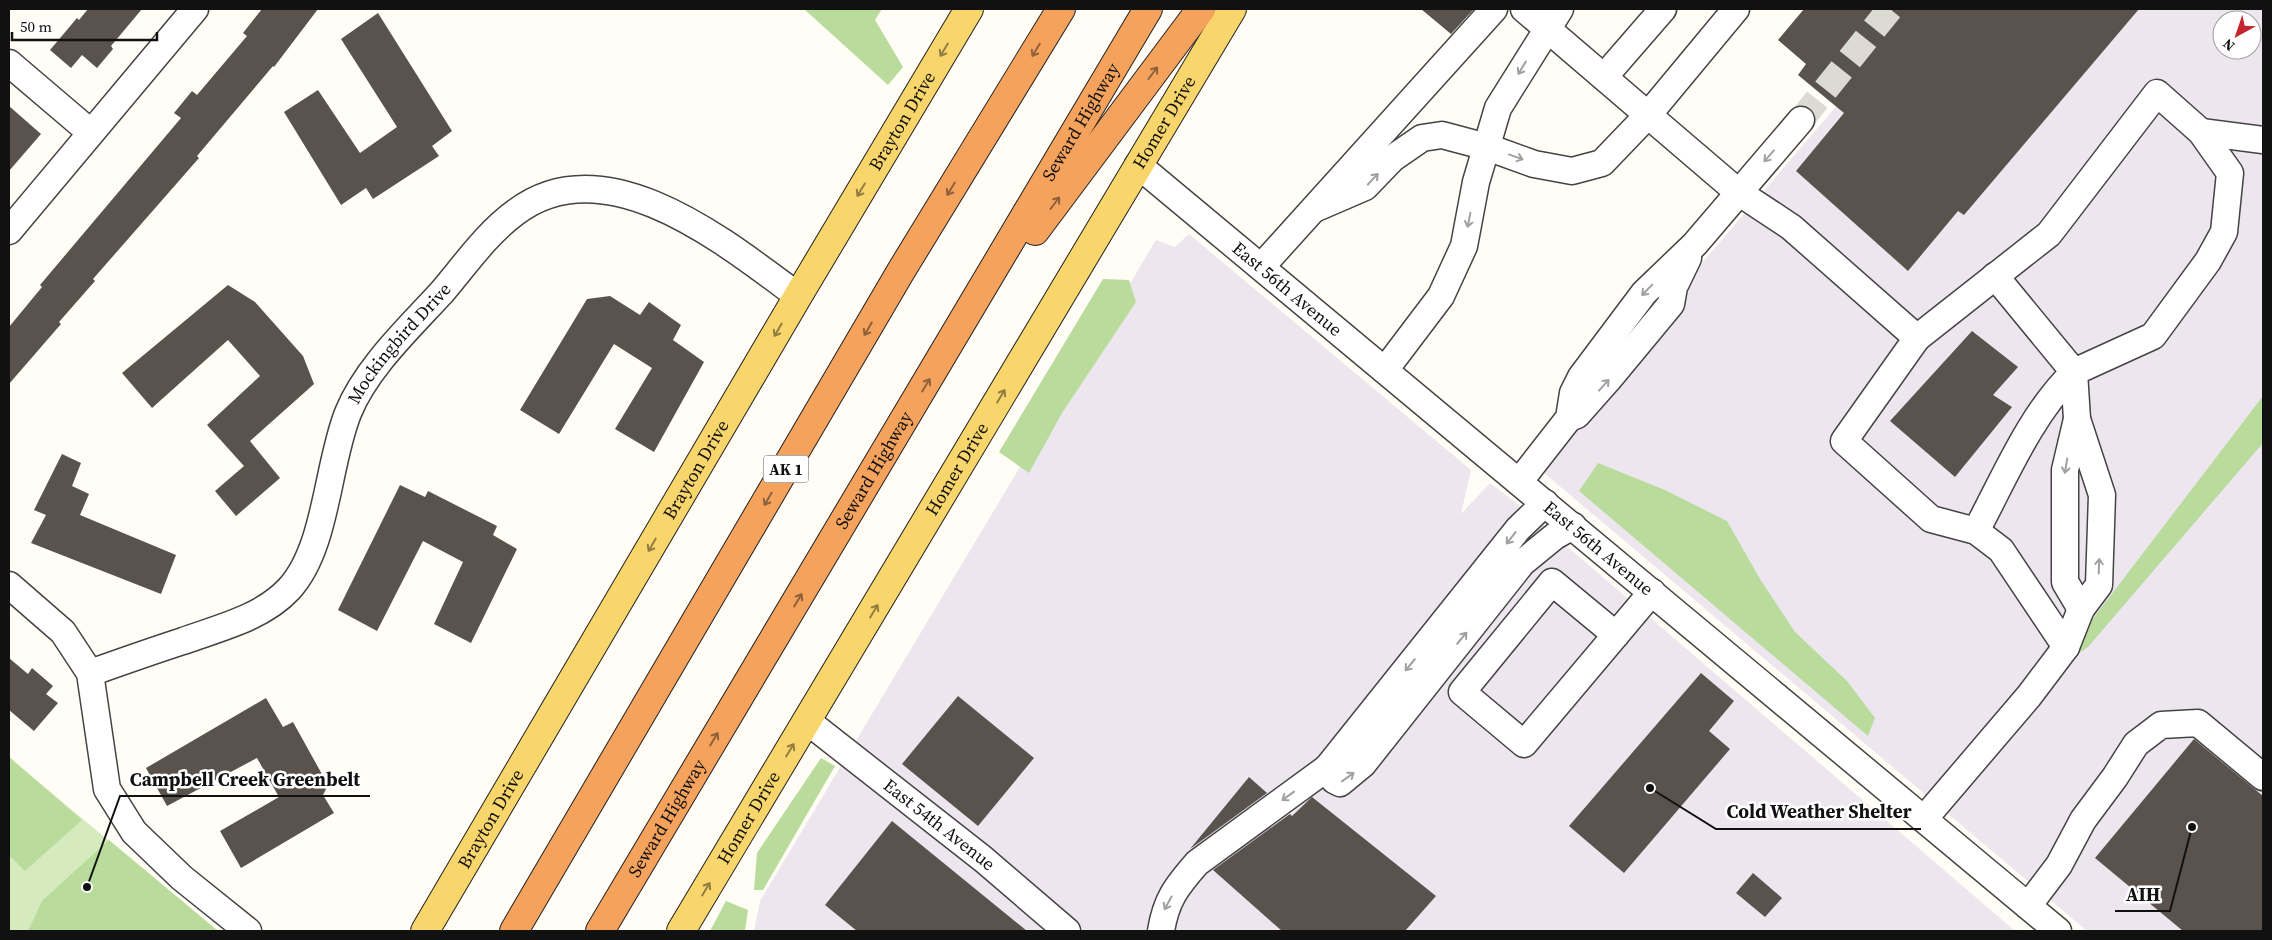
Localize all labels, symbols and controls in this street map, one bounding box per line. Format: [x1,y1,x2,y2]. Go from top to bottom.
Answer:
scale bar [12,10,158,42]
north arrow [2212,10,2262,60]
text: 50 m [20,16,52,37]
text: N [2218,34,2239,56]
one-way arrow [939,43,949,57]
one-way arrow [1031,43,1041,57]
street label: Seward Highway [1036,57,1126,186]
one-way arrow [1516,61,1526,75]
one-way arrow [1148,66,1158,80]
street label: Brayton Drive [862,67,941,175]
street label: Homer Drive [1126,71,1201,173]
one-way arrow [1764,149,1775,162]
one-way arrow [1508,153,1523,162]
one-way arrow [1367,173,1379,186]
one-way arrow [856,182,865,197]
one-way arrow [946,182,956,196]
one-way arrow [1050,197,1061,210]
one-way arrow [1464,212,1473,228]
street label: East 56th Avenue [1227,236,1348,342]
street label: Mockingbird Drive [341,277,457,408]
one-way arrow [1641,283,1653,296]
one-way arrow [863,321,873,336]
one-way arrow [773,322,783,336]
one-way arrow [922,379,932,393]
one-way arrow [1598,379,1610,392]
one-way arrow [997,389,1007,403]
street label: Seward Highway [829,406,919,534]
street label: Brayton Drive [657,415,735,524]
street label: Homer Drive [919,418,994,520]
road number: AK 1 [764,456,808,482]
one-way arrow [2061,458,2071,474]
one-way arrow [763,492,773,506]
street label: East 56th Avenue [1538,495,1659,601]
one-way arrow [1506,531,1516,545]
one-way arrow [646,538,656,552]
one-way arrow [2095,559,2104,575]
one-way arrow [793,593,803,607]
one-way arrow [869,604,879,618]
one-way arrow [1456,631,1467,644]
one-way arrow [1404,658,1415,671]
one-way arrow [710,733,720,747]
one-way arrow [786,744,796,758]
street label: Seward Highway [622,754,712,882]
callout: Campbell Creek Greenbelt [120,762,370,796]
street label: Brayton Drive [451,764,529,873]
text: Campbell Creek Greenbelt [130,766,360,792]
street label: Homer Drive [711,766,786,869]
street label: East 54th Avenue [878,772,1001,876]
one-way arrow [1341,772,1355,782]
one-way arrow [1282,791,1295,802]
callout: Cold Weather Shelter [1716,795,1921,829]
text: Cold Weather Shelter [1727,798,1912,824]
callout: AIH [2115,877,2170,911]
text: AIH [2126,881,2160,907]
one-way arrow [702,883,712,897]
one-way arrow [1163,896,1173,911]

